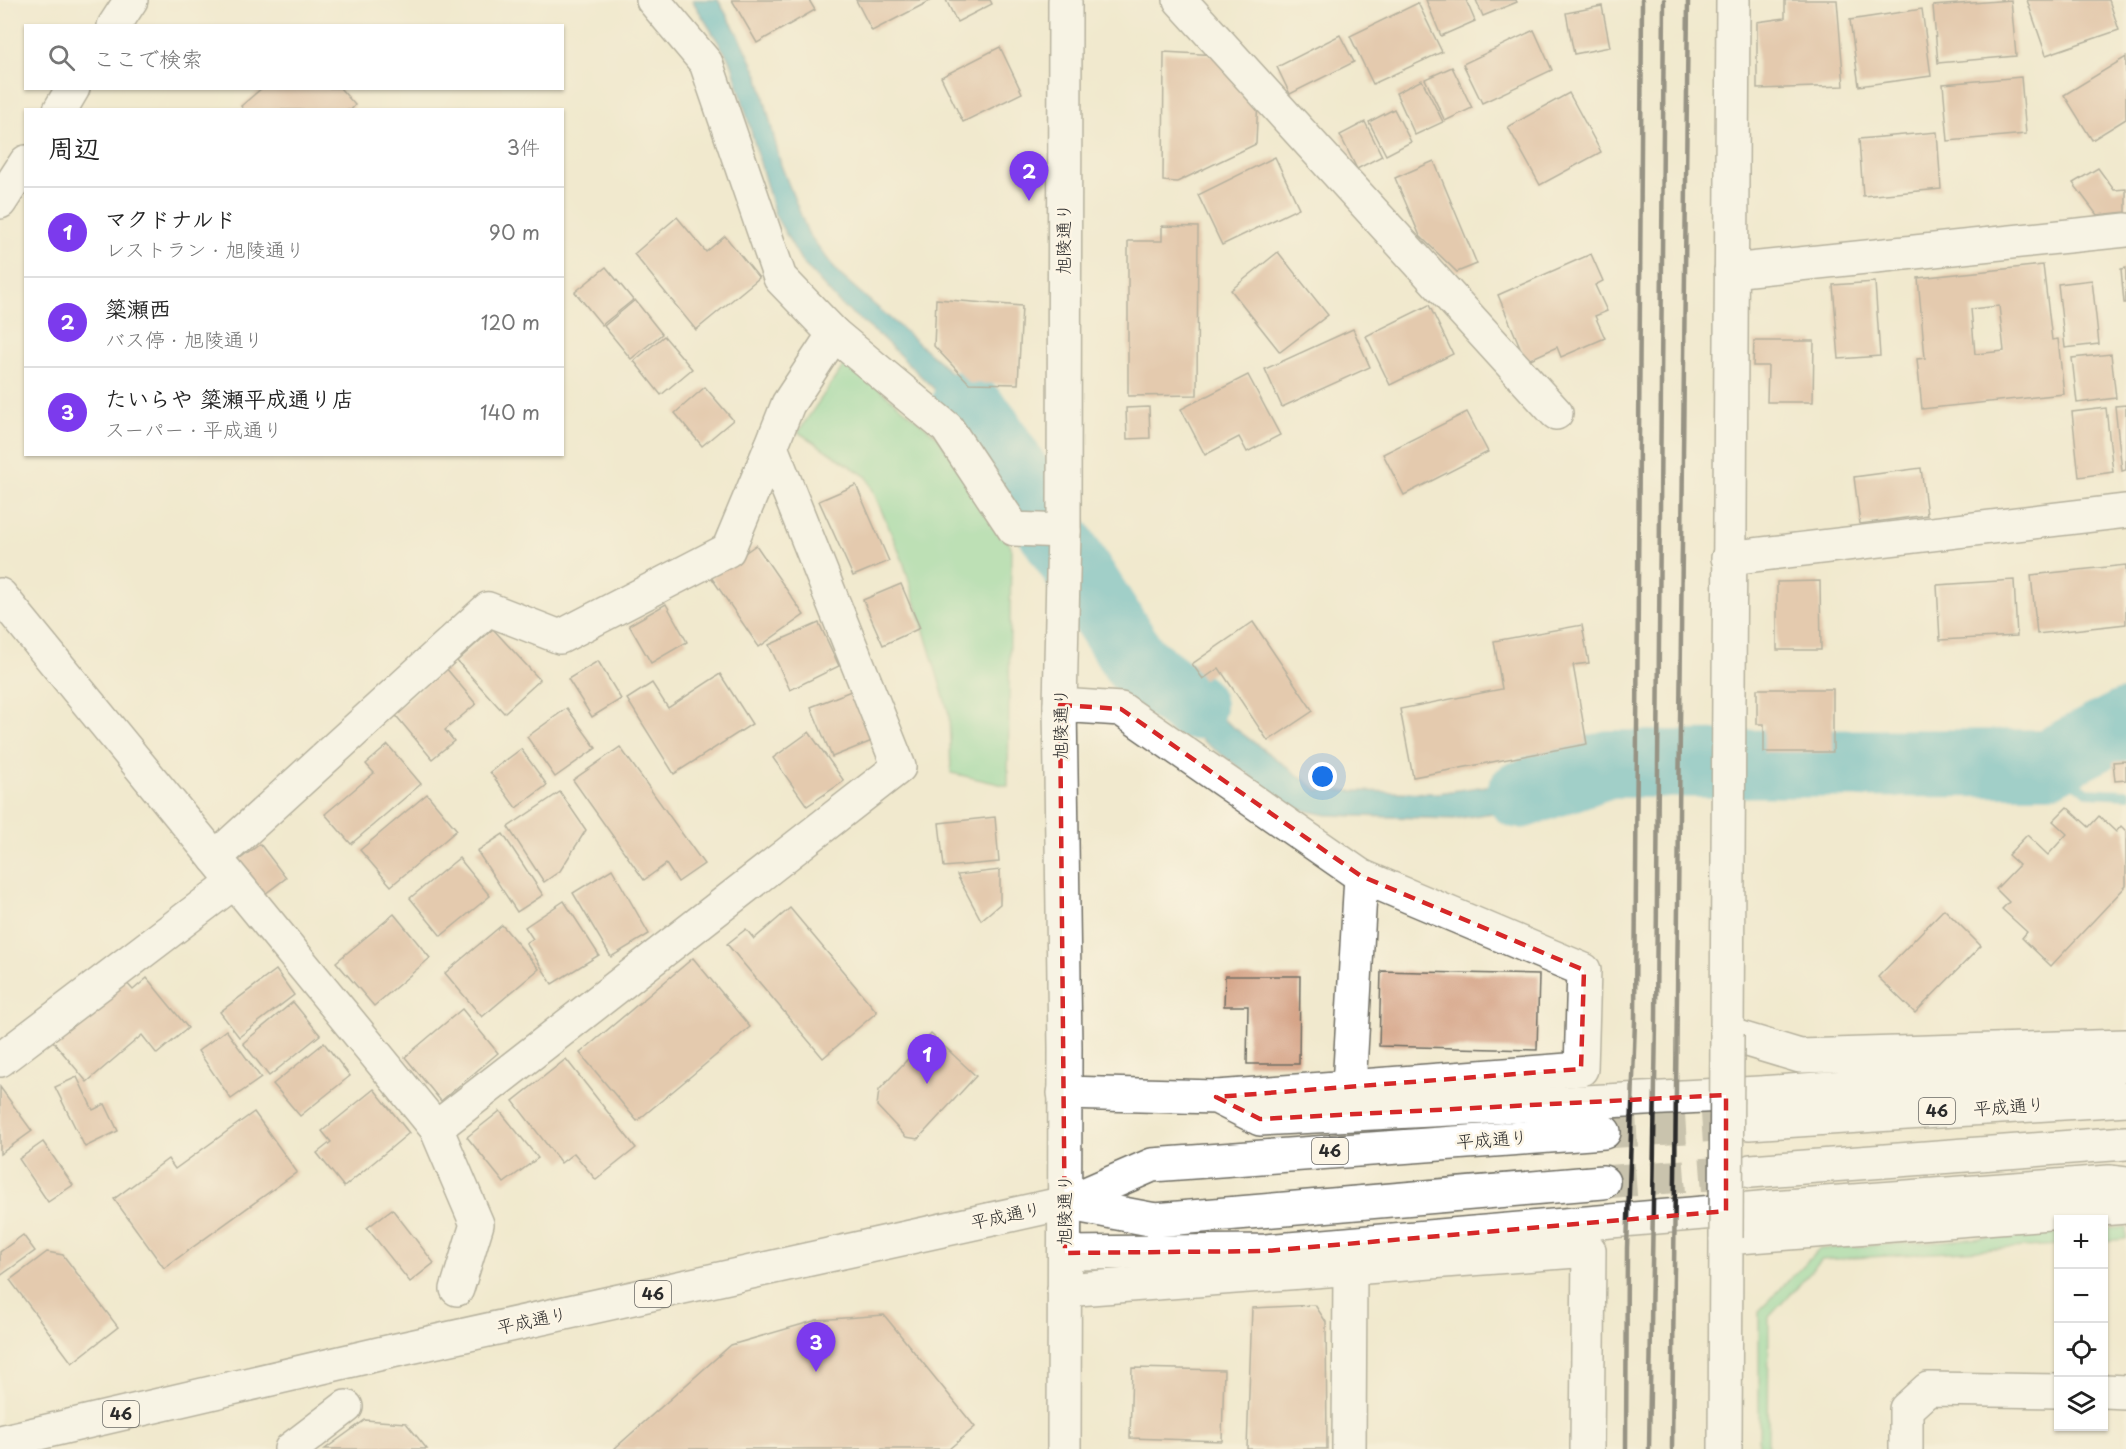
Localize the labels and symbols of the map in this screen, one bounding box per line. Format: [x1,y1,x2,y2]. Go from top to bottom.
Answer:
pin: 2 [1010,152,1048,201]
street label: 旭陵通り [1049,203,1076,275]
street label: 旭陵通り [1046,688,1073,760]
your location [1308,762,1337,791]
pin: 1 [908,1034,946,1084]
street label: 平成通り [1972,1090,2046,1121]
road number: 46 [1919,1098,1955,1124]
street label: 平成通り [1455,1123,1529,1154]
road number: 46 [1312,1138,1348,1164]
street label: 旭陵通り [1050,1174,1077,1246]
street label: 平成通り [968,1194,1044,1235]
road number: 46 [635,1281,671,1307]
street label: 平成通り [494,1299,570,1340]
pin: 3 [796,1322,836,1372]
road number: 46 [103,1401,139,1427]

